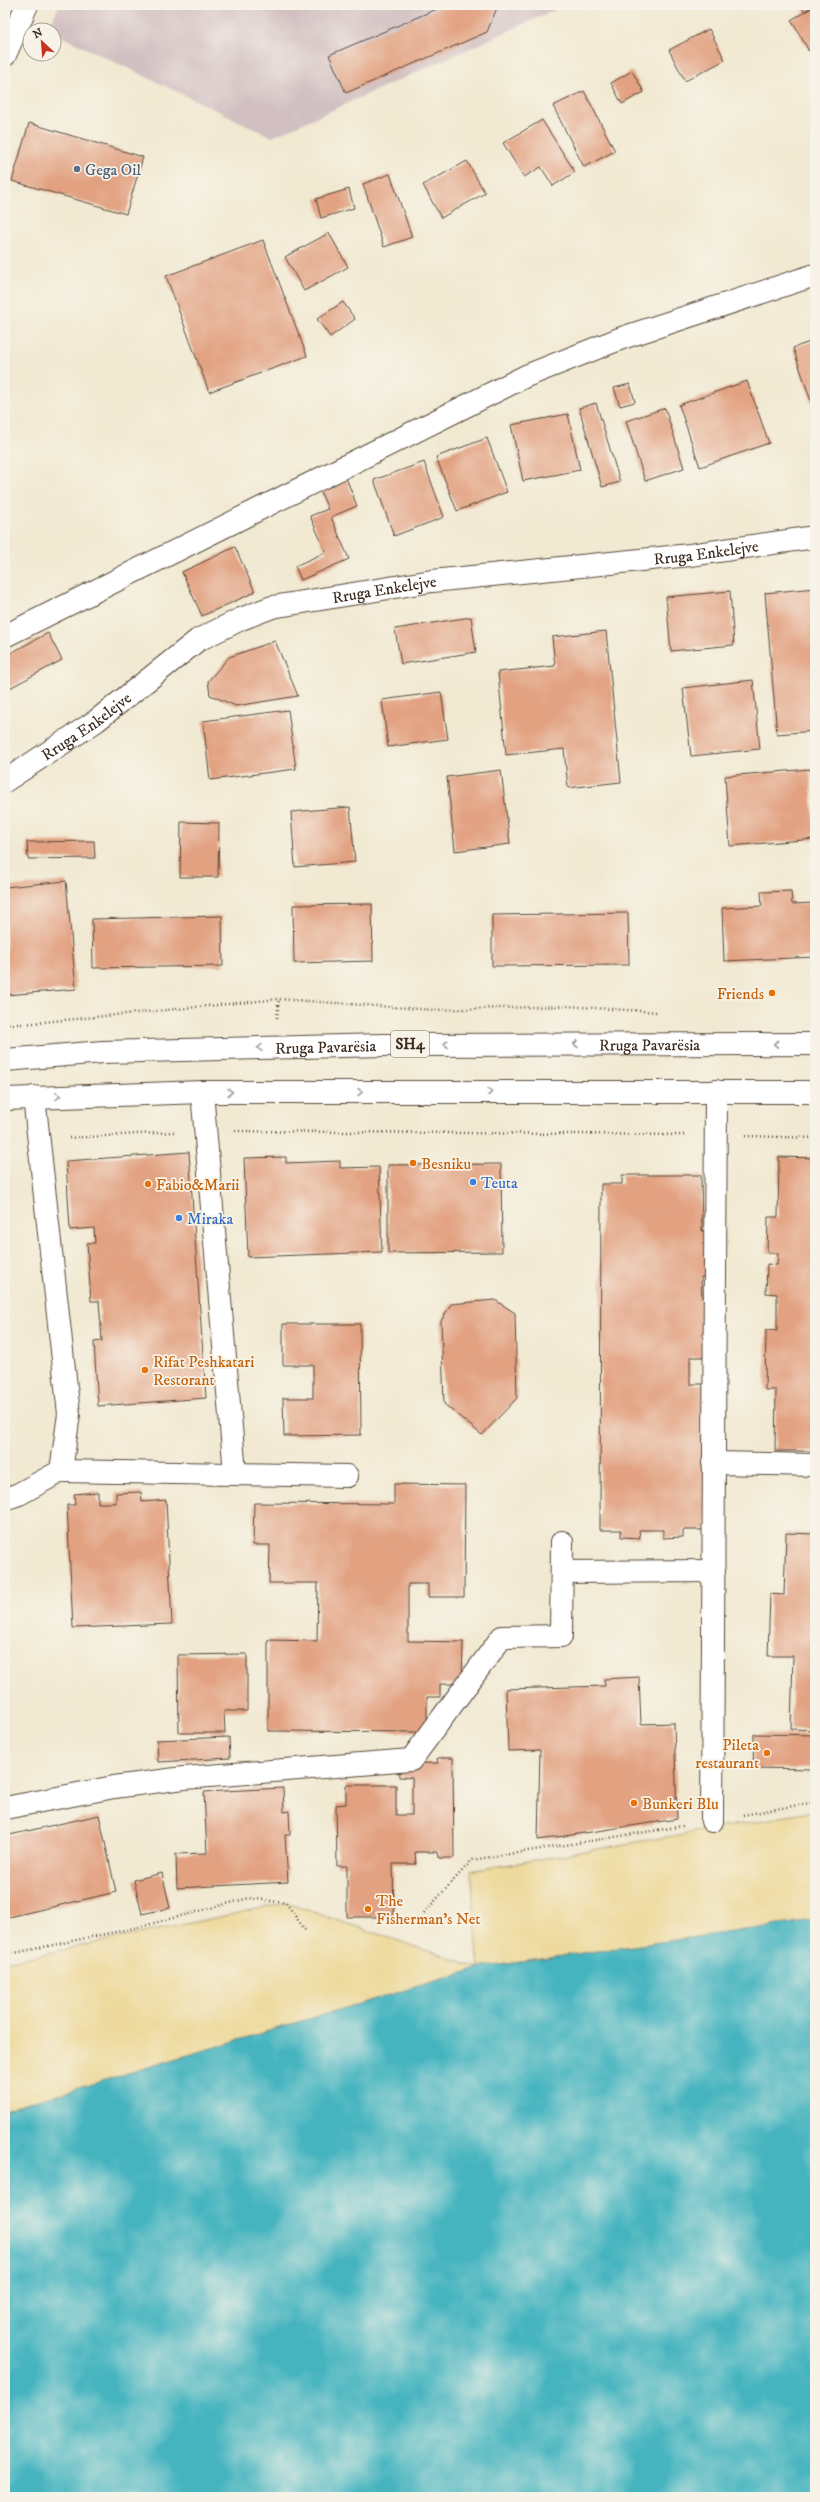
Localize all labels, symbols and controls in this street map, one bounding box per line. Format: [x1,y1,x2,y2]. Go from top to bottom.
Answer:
north arrow [22,22,62,62]
text: N [31,26,45,42]
place label: Gega Oil [85,160,141,180]
marker: Gega Oil [72,164,82,174]
street label: Rruga Enkelejve [653,536,760,570]
street label: Rruga Enkelejve [331,572,438,608]
street label: Rruga Enkelejve [38,688,136,765]
place label: Friends [717,984,764,1004]
marker: Friends [767,988,777,998]
road number: SH4 [391,1031,429,1057]
street label: Rruga Pavarësia [599,1035,700,1056]
street label: Rruga Pavarësia [275,1036,377,1059]
one-way arrow [443,1040,449,1048]
one-way arrow [573,1040,579,1048]
one-way arrow [773,1040,779,1048]
one-way arrow [257,1044,263,1052]
one-way arrow [227,1088,233,1096]
one-way arrow [357,1088,363,1096]
one-way arrow [487,1088,493,1096]
one-way arrow [55,1092,61,1101]
place label: Besniku [421,1154,471,1174]
marker: Besniku [408,1158,418,1168]
place label: Teuta [481,1173,518,1193]
place label: Fabio&Marii [156,1175,239,1195]
marker: Teuta [468,1177,478,1187]
marker: Fabio&Marii [143,1179,153,1189]
place label: Miraka [187,1209,233,1229]
marker: Miraka [174,1213,184,1223]
place label: Rifat Peshkatari Restorant [153,1352,254,1390]
marker: Rifat Peshkatari Restorant [140,1365,150,1375]
place label: Pileta restaurant [695,1735,759,1773]
marker: Pileta restaurant [762,1748,772,1758]
place label: Bunkeri Blu [642,1794,719,1814]
marker: Bunkeri Blu [629,1798,639,1808]
place label: The Fisherman’s Net [376,1891,480,1929]
marker: The Fisherman’s Net [363,1904,373,1914]

